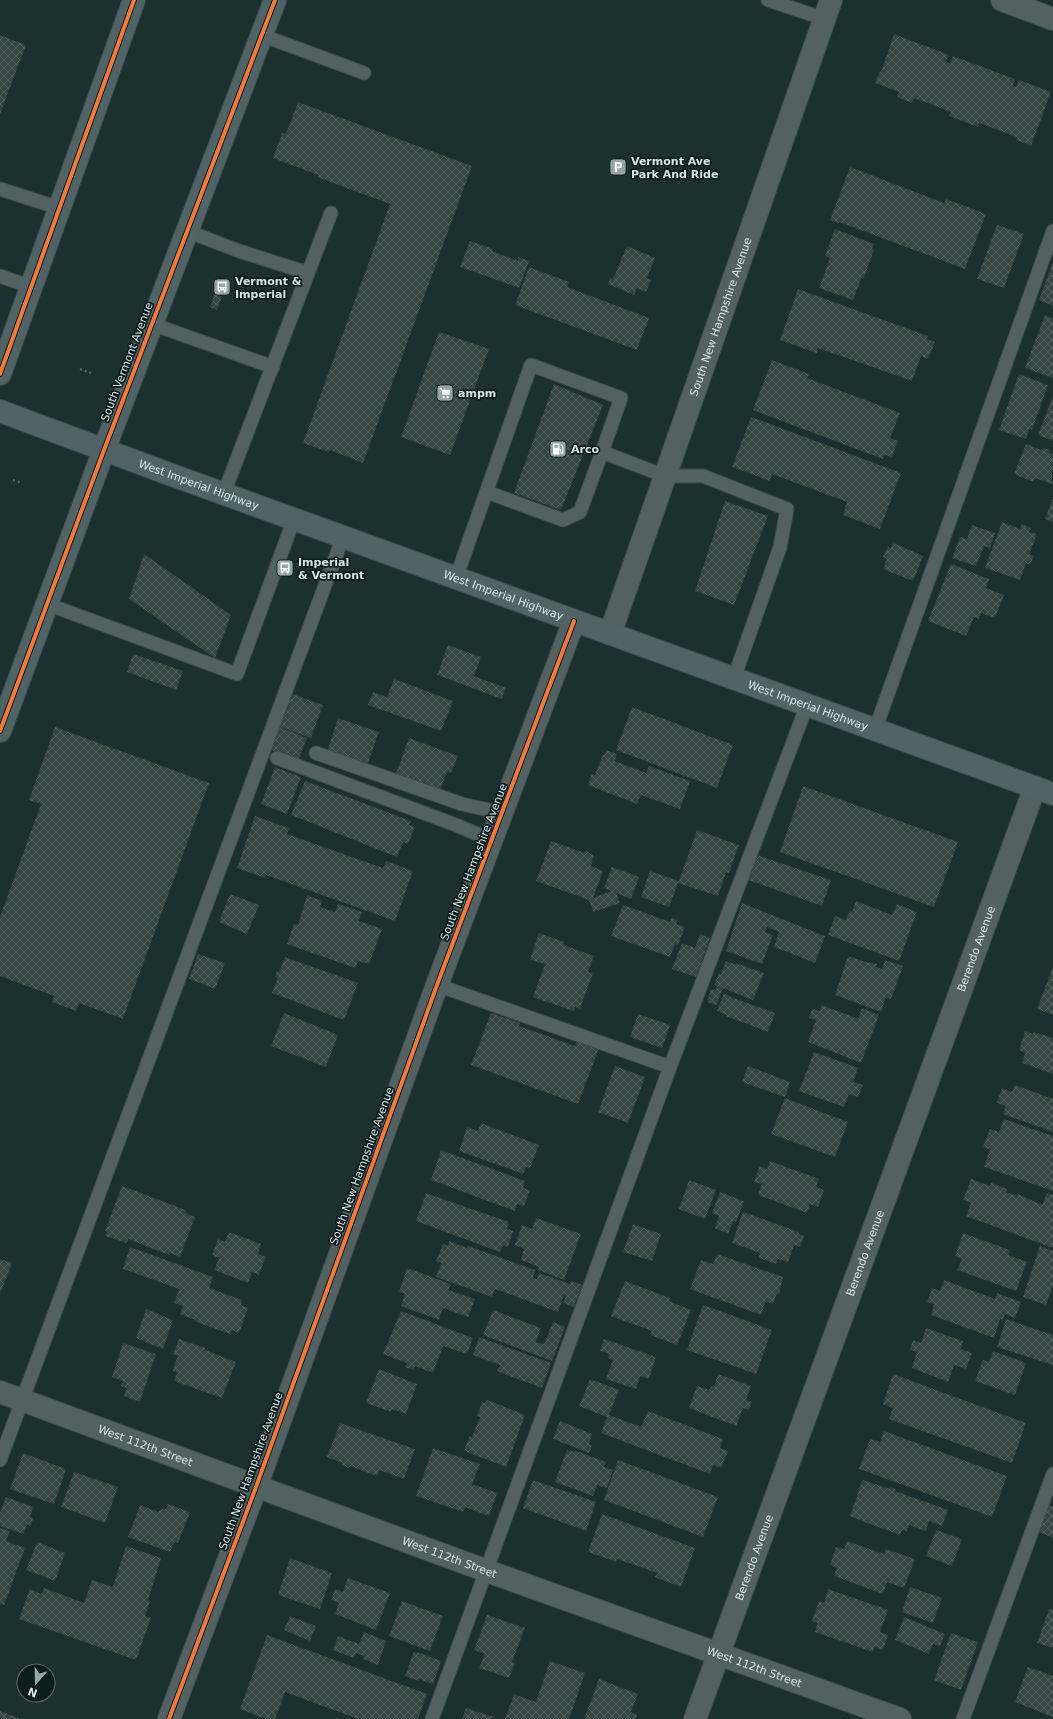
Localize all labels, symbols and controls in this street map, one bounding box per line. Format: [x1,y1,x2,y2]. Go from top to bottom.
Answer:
place label: Vermont Ave Park And Ride [631,155,718,181]
parking icon: Vermont Ave Park And Ride [608,157,628,177]
street label: South New Hampshire Avenue [687,236,754,398]
place label: Vermont & Imperial [235,275,302,301]
bus stop icon: Vermont & Imperial [212,277,232,297]
street label: South Vermont Avenue [98,300,156,423]
supermarket icon: ampm [435,383,455,403]
place label: ampm [458,387,496,400]
fuel station icon: Arco [548,439,568,459]
place label: Arco [571,443,599,456]
street label: West Imperial Highway [137,457,261,513]
place label: Imperial & Vermont [298,556,364,582]
bus stop icon: Imperial & Vermont [275,558,295,578]
street label: West Imperial Highway [442,567,566,623]
street label: West Imperial Highway [746,678,870,733]
street label: South New Hampshire Avenue [438,782,510,942]
street label: Berendo Avenue [954,904,998,993]
street label: South New Hampshire Avenue [327,1085,397,1247]
street label: Berendo Avenue [843,1208,887,1298]
street label: South New Hampshire Avenue [216,1390,286,1552]
street label: West 112th Street [96,1422,195,1469]
street label: Berendo Avenue [732,1512,776,1602]
street label: West 112th Street [400,1534,499,1581]
street label: West 112th Street [705,1644,804,1690]
north arrow [16,1663,56,1703]
text: N [26,1684,39,1700]

